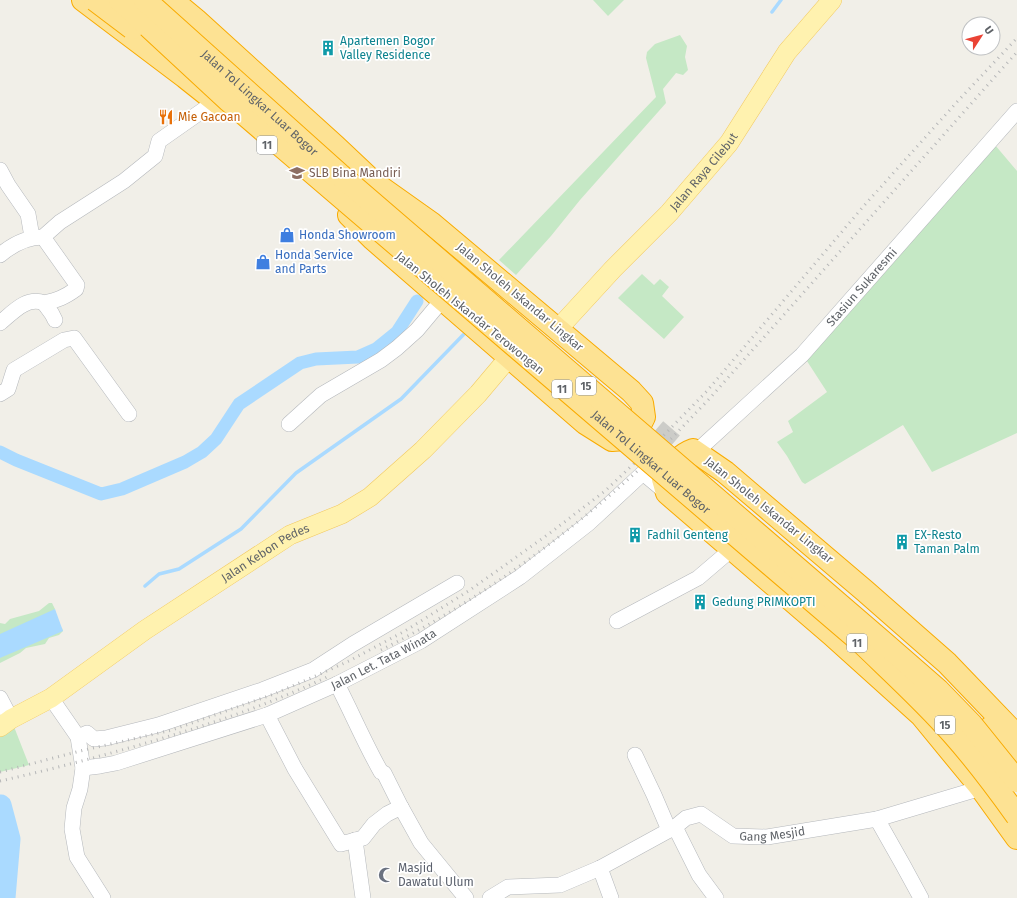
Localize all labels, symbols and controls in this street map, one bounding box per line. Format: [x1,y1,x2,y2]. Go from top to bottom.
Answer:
north arrow [961,16,1001,56]
text: U [981,24,996,37]
place label: Apartemen Bogor Valley Residence [340,34,435,62]
building icon: Apartemen Bogor Valley Residence [319,39,337,57]
street label: Jalan Tol Lingkar Luar Bogor [198,47,321,159]
restaurant icon: Mie Gacoan [157,108,175,126]
place label: Mie Gacoan [178,110,241,124]
street label: Jalan Raya Cilebut [667,130,741,214]
road number: 11 [257,136,277,154]
school or university icon: SLB Bina Mandiri [288,164,306,182]
place label: SLB Bina Mandiri [309,166,401,180]
shop icon: Honda Showroom [278,226,296,244]
place label: Honda Showroom [299,228,396,242]
street label: Jalan Sholeh Iskandar Lingkar [454,240,586,354]
street label: Stasiun Sukaresmi [824,245,900,329]
place label: Honda Service and Parts [275,248,353,276]
street label: Jalan Sholeh Iskandar Terowongan [393,249,547,377]
shop icon: Honda Service and Parts [254,253,272,271]
road number: 15 [576,377,596,395]
road number: 11 [552,380,572,398]
street label: Jalan Tol Lingkar Luar Bogor [589,408,713,517]
street label: Jalan Sholeh Iskandar Lingkar [702,454,836,566]
street label: Jalan Kebon Pedes [219,521,312,585]
building icon: Fadhil Genteng [626,526,644,544]
place label: Fadhil Genteng [647,528,729,542]
place label: EX-Resto Taman Palm [914,528,980,556]
building icon: EX-Resto Taman Palm [893,533,911,551]
building icon: Gedung PRIMKOPTI [691,593,709,611]
place label: Gedung PRIMKOPTI [712,595,815,609]
street label: Jalan Let. Tata Winata [329,626,439,693]
road number: 11 [847,634,867,652]
road number: 15 [935,716,955,734]
street label: Gang Mesjid [739,824,806,844]
place label: Masjid Dawatul Ulum [398,861,474,889]
mosque icon: Masjid Dawatul Ulum [377,866,395,884]

